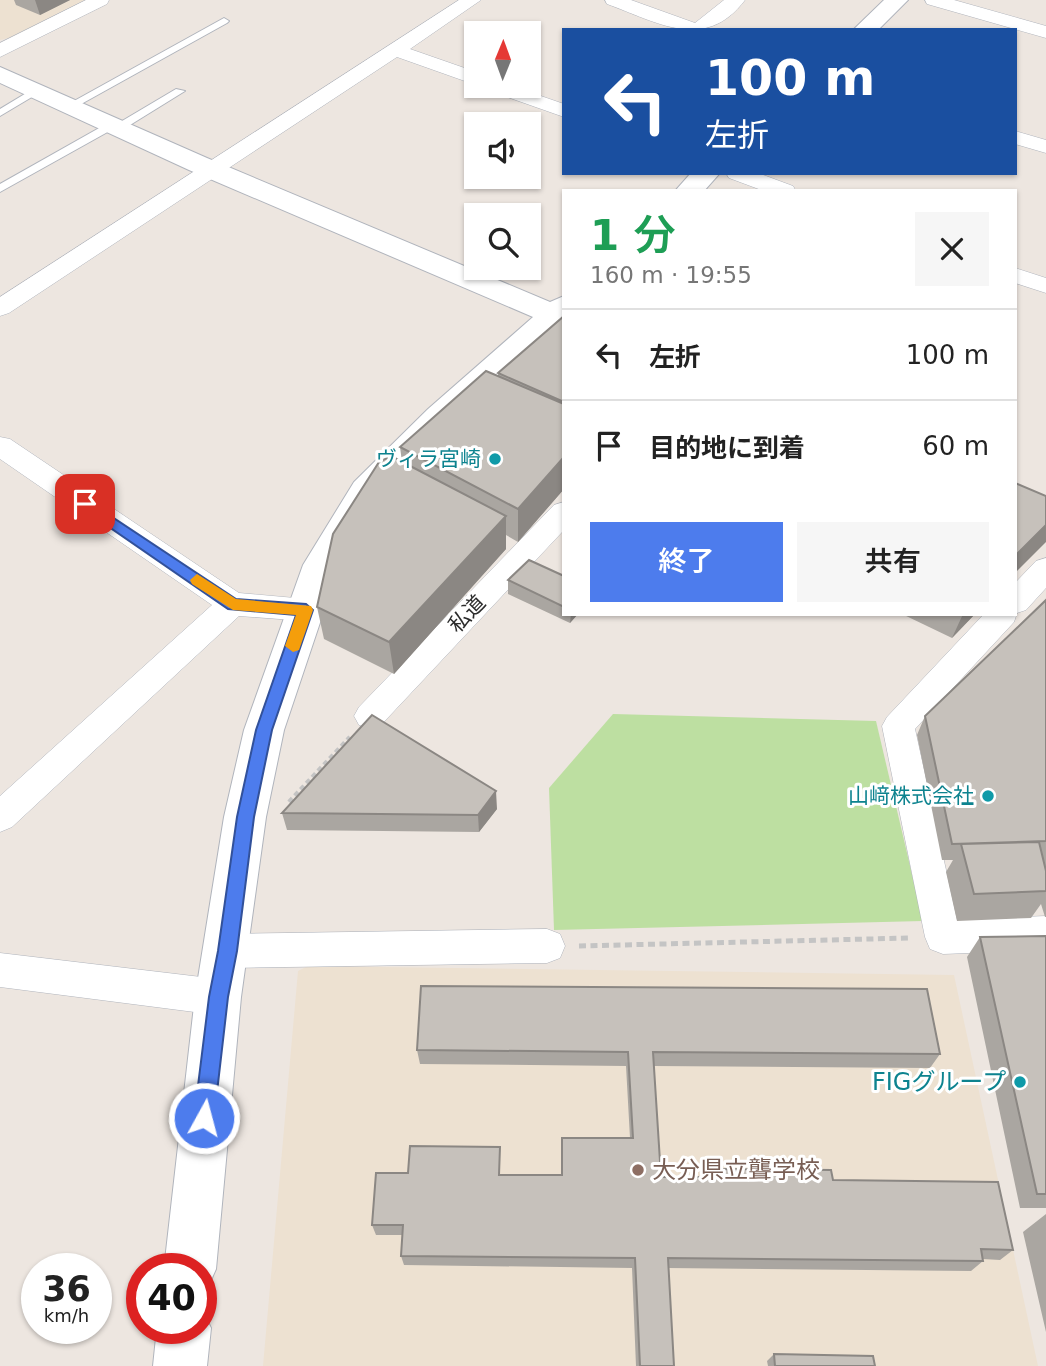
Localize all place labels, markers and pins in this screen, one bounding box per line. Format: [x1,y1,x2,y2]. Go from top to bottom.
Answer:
place label: ヴィラ宮崎 [376,447,481,471]
marker: ヴィラ宮崎 [487,451,503,467]
pin [55,474,115,534]
place label: 山﨑株式会社 [848,784,974,808]
marker: 山﨑株式会社 [980,788,996,804]
place label: FIGグループ [872,1068,1006,1096]
marker: FIGグループ [1012,1074,1028,1090]
place label: 大分県立聾学校 [652,1156,820,1184]
marker: 大分県立聾学校 [630,1162,646,1178]

